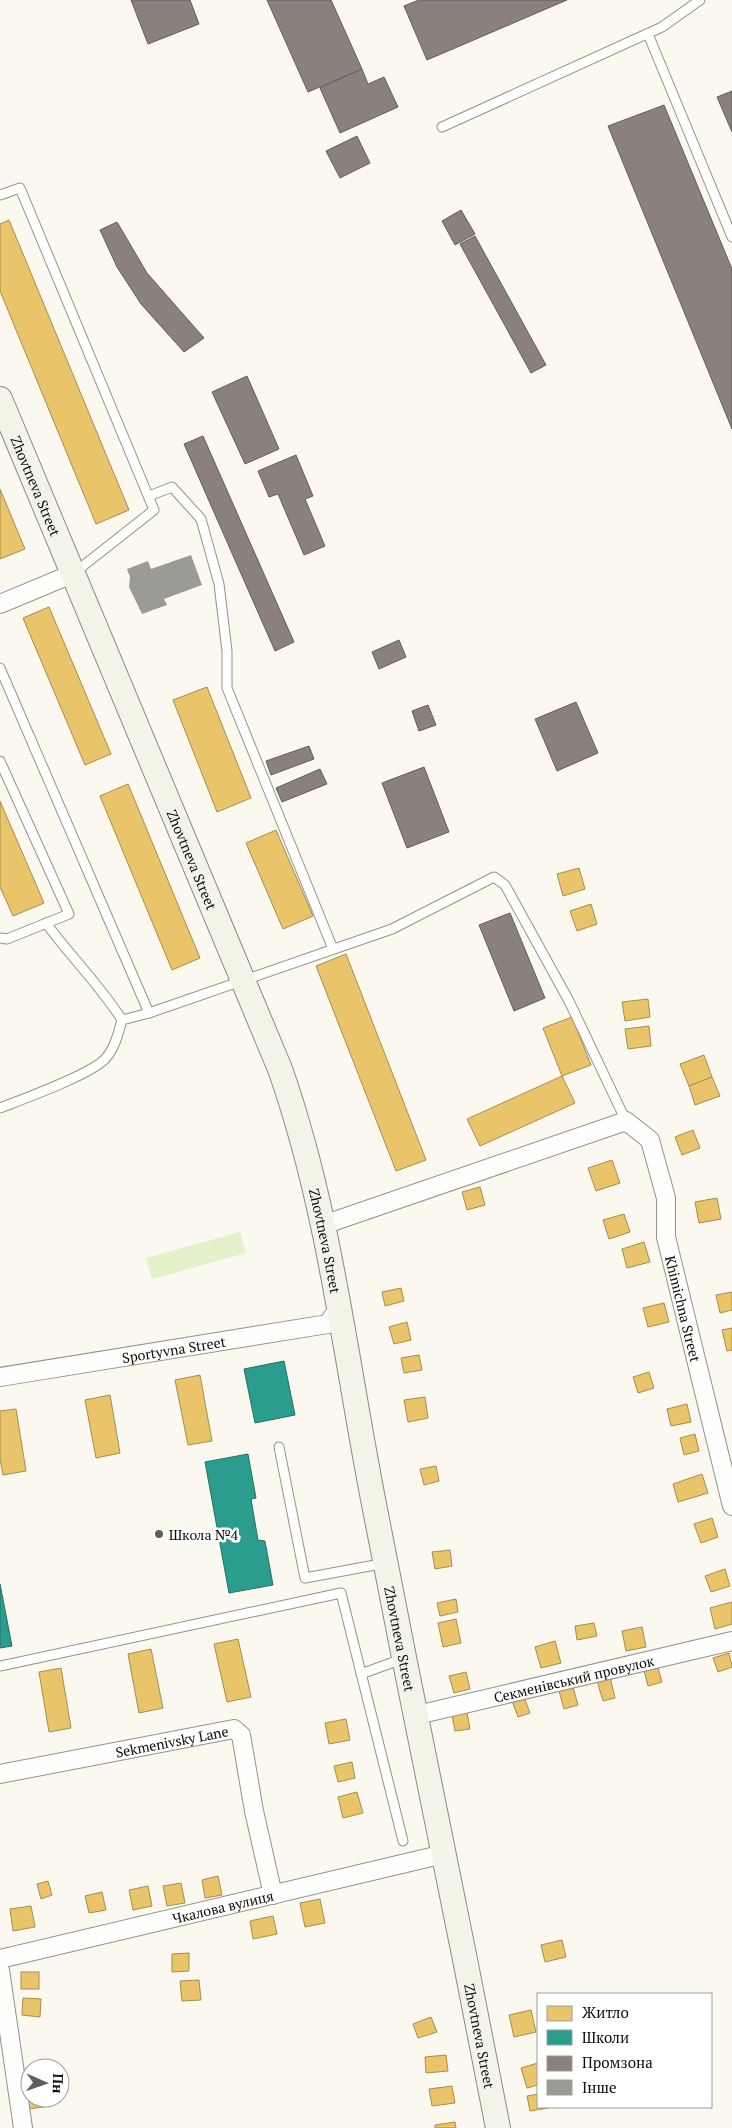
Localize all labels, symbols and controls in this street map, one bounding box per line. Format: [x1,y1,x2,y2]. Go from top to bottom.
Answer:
street label: Zhovtneva Street [7,433,66,539]
street label: Zhovtneva Street [163,807,222,913]
street label: Zhovtneva Street [305,1186,346,1296]
street label: Khimichna Street [661,1254,706,1365]
street label: Sportyvna Street [121,1331,228,1367]
place label: Школа №4 [169,1525,239,1544]
marker: Школа №4 [153,1528,165,1540]
street label: Zhovtneva Street [381,1585,420,1694]
street label: Секменівський провулок [492,1650,656,1706]
street label: Sekmenivsky Lane [114,1721,230,1761]
street label: Чкалова вулиця [170,1885,275,1927]
street label: Zhovtneva Street [460,1982,500,2091]
legend [537,1993,712,2108]
text: Житло [582,2002,629,2022]
text: Школи [582,2027,629,2047]
text: Промзона [582,2052,653,2072]
north arrow [20,2058,70,2108]
text: Пн [49,2073,68,2094]
text: Інше [582,2077,617,2097]

